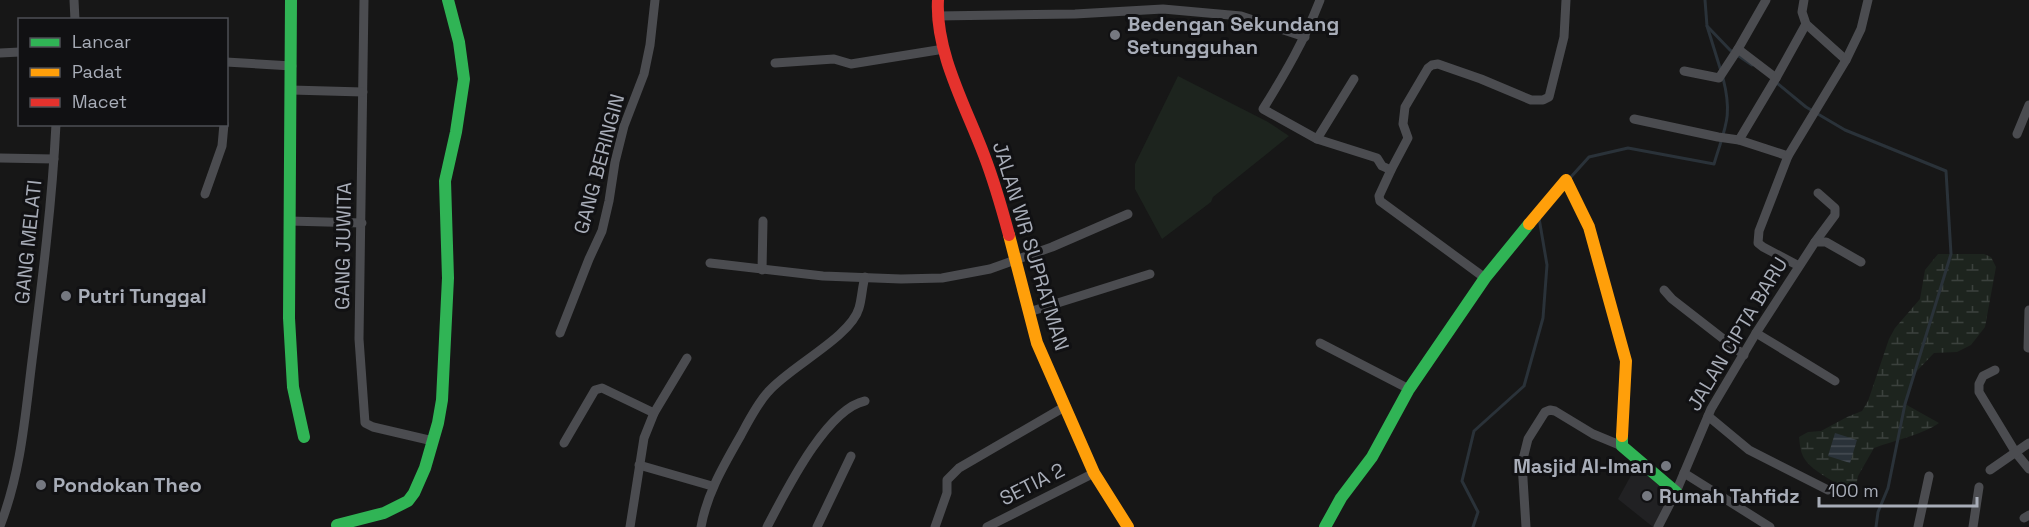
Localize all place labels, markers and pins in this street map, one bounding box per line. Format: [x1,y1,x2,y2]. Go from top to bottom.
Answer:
place label: Bedengan Sekundang Setungguhan [1127,11,1339,60]
marker: Bedengan Sekundang Setungguhan [1108,28,1122,42]
place label: Putri Tunggal [78,283,207,309]
marker: Putri Tunggal [59,289,73,303]
place label: Masjid Al-Iman [1513,453,1654,479]
marker: Masjid Al-Iman [1659,459,1673,473]
place label: Pondokan Theo [53,472,202,498]
marker: Pondokan Theo [34,478,48,492]
place label: Rumah Tahfidz [1659,483,1800,509]
marker: Rumah Tahfidz [1640,489,1654,503]

